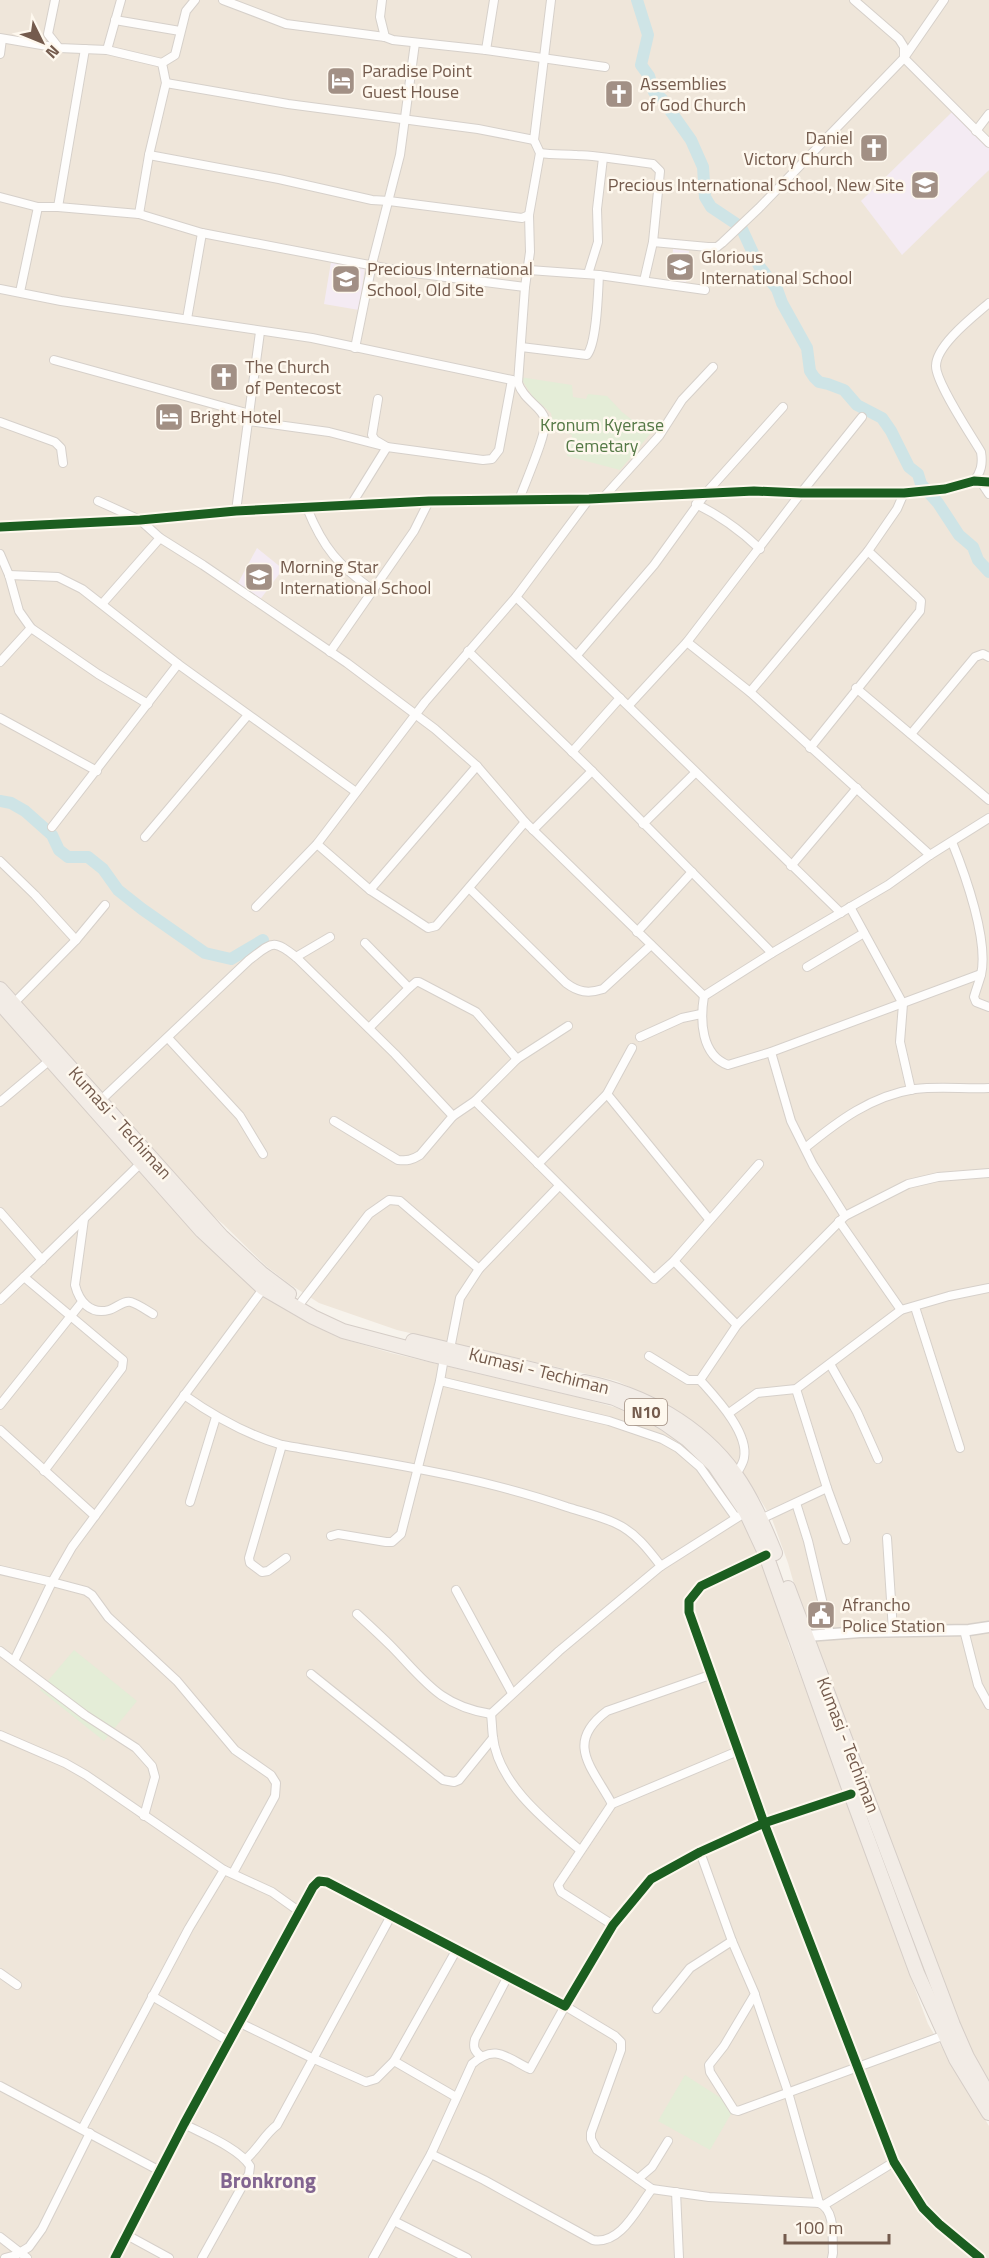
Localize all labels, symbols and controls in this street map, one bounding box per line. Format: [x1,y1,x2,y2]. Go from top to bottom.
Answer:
north arrow [12,12,72,72]
text: N [40,40,66,64]
place label: Paradise Point Guest House [362,57,472,105]
hotel icon: Paradise Point Guest House [325,65,357,97]
place label: Assemblies of God Church [640,70,746,118]
church icon: Assemblies of God Church [603,78,635,110]
place label: Daniel Victory Church [743,124,853,172]
church icon: Daniel Victory Church [858,132,890,164]
school or university icon: Precious International School, New Site [909,169,941,201]
place label: Precious International School, New Site [608,171,904,198]
place label: Glorious International School [701,243,852,291]
school or university icon: Glorious International School [664,251,696,283]
place label: Precious International School, Old Site [367,255,533,303]
school or university icon: Precious International School, Old Site [330,263,362,295]
place label: The Church of Pentecost [245,353,342,401]
church icon: The Church of Pentecost [208,361,240,393]
hotel icon: Bright Hotel [153,401,185,433]
place label: Bright Hotel [190,403,281,430]
park label: Kronum Kyerase Cemetary [540,411,664,459]
place label: Morning Star International School [280,553,431,601]
school or university icon: Morning Star International School [243,561,275,593]
street label: Kumasi - Techiman [62,1060,179,1185]
street label: Kumasi - Techiman [466,1340,612,1401]
road number: N10 [625,1399,667,1425]
place label: Afrancho Police Station [842,1591,945,1639]
public building icon: Afrancho Police Station [805,1599,837,1631]
street label: Kumasi - Techiman [810,1673,887,1817]
district label: Bronkrong [220,2164,316,2196]
scale bar [785,2207,888,2245]
text: 100 m [794,2214,843,2241]

